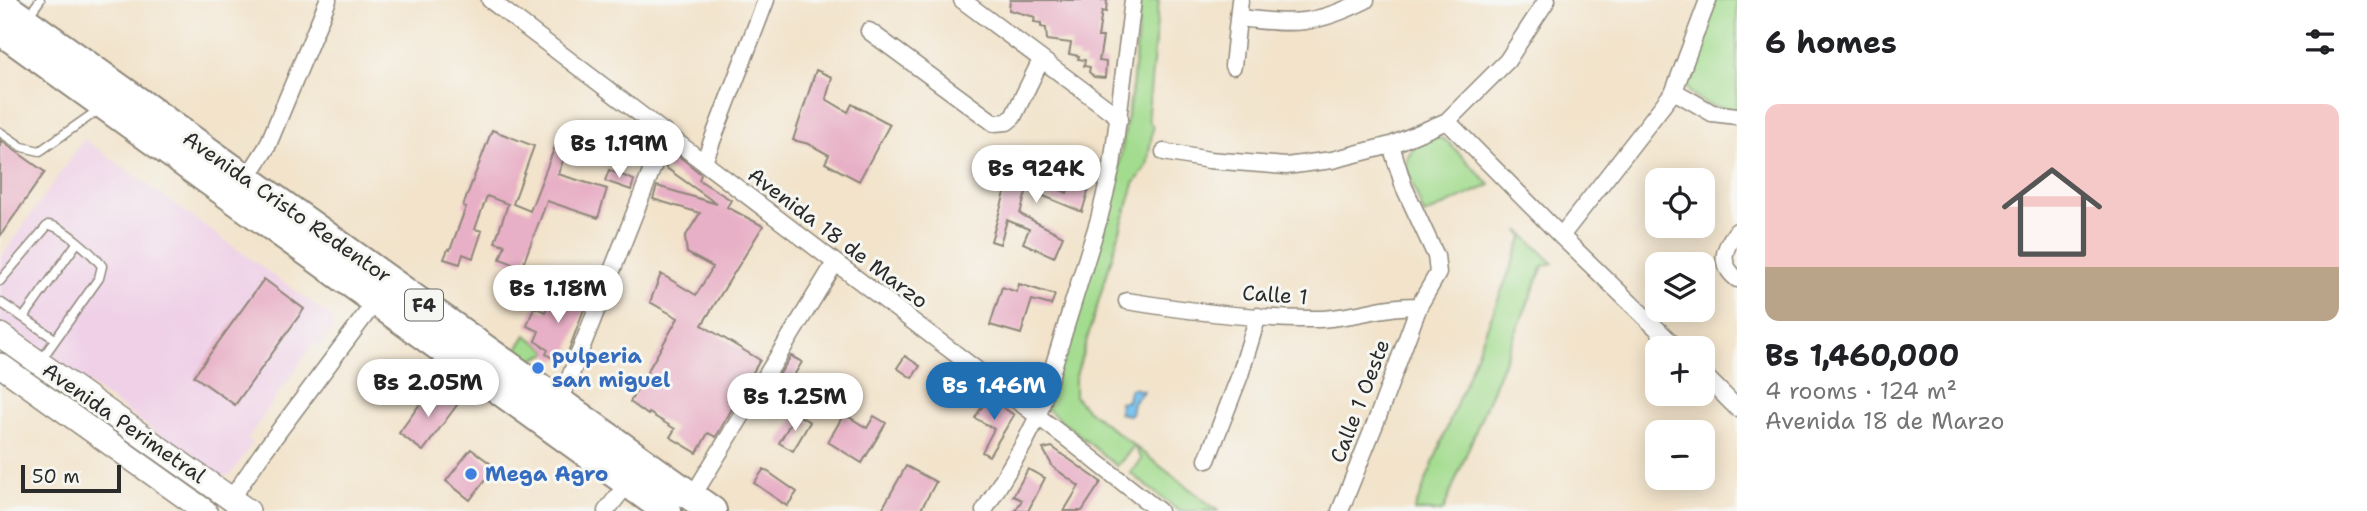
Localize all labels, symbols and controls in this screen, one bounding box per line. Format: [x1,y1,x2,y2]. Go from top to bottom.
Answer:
text: 6 homes [1765,22,1897,63]
icon: filters [2301,23,2339,61]
pin: Bs 1.19M [547,120,691,180]
street label: Avenida Cristo Redentor [177,124,397,290]
text: Bs 1.19M [570,128,668,158]
pin: Bs 924K [971,146,1101,205]
icon: home [1989,149,2115,275]
text: Bs 924K [988,153,1084,183]
street label: Avenida 18 de Marzo [742,161,934,315]
map controls [1645,168,1715,490]
button: locate [1645,168,1715,238]
button: layers [1645,252,1715,322]
pin: Bs 1.18M [486,266,630,325]
text: Bs 1.18M [509,273,607,303]
street label: Calle 1 [1241,279,1309,311]
road number: F4 [405,290,443,320]
street label: Calle 1 Oeste [1324,335,1396,467]
text: Bs 1,460,000 [1765,335,1959,376]
button: + [1645,336,1715,406]
place label: pulperia san miguel [552,342,670,394]
street label: Avenida Perimetral [37,356,212,490]
pin: Bs 2.05M [356,360,500,419]
marker: pulperia san miguel [530,360,546,376]
pin: Bs 1.46M [922,362,1066,422]
text: Bs 2.05M [373,367,483,397]
text: Bs 1.46M [942,370,1046,400]
pin: Bs 1.25M [723,374,867,433]
text: 4 rooms · 124 m² [1765,376,1957,406]
text: Bs 1.25M [743,381,847,411]
text: Avenida 18 de Marzo [1765,406,2004,436]
button: − [1645,420,1715,490]
place label: Mega Agro [485,460,608,488]
scale bar [21,462,121,494]
text: 50 m [32,464,80,489]
marker: Mega Agro [463,466,479,482]

